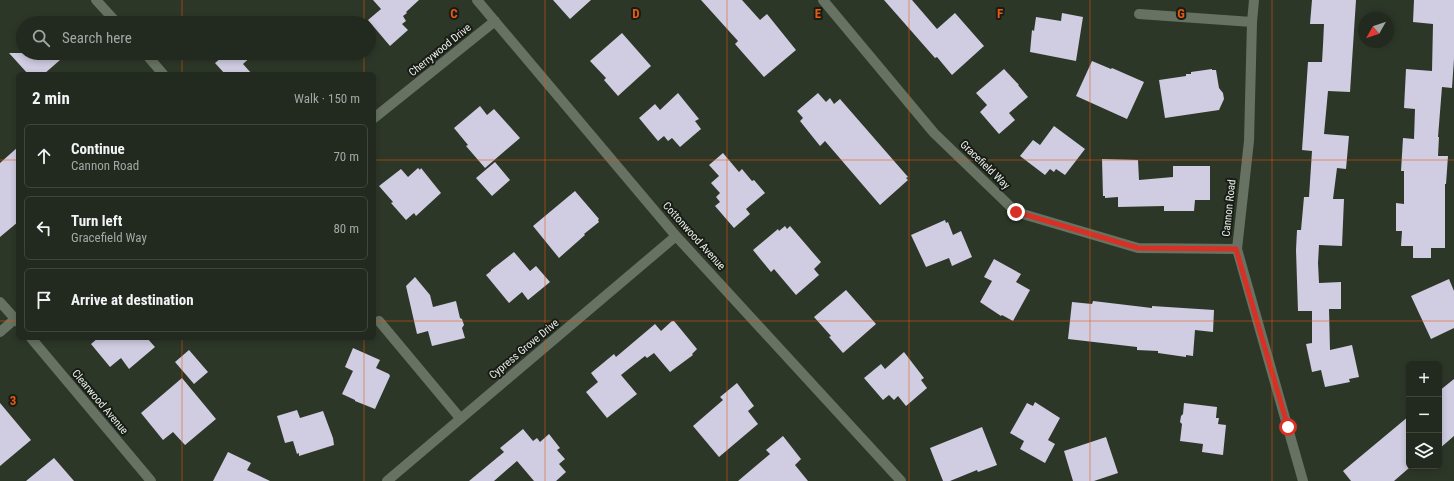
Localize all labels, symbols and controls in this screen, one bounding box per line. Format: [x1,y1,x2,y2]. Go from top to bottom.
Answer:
text: C [450,6,458,21]
text: D [632,6,640,21]
text: E [815,6,822,21]
text: F [997,6,1003,21]
text: G [1177,6,1185,21]
north arrow [1358,12,1394,48]
search box [16,16,376,60]
street label: Cherrywood Drive [406,21,474,79]
icon: search [30,27,52,49]
text: Search here [62,29,132,47]
text: 2 min [32,88,70,108]
text: Walk · 150 m [294,91,360,106]
street label: Gracefield Way [957,138,1013,192]
text: Continue [71,140,125,158]
icon: ahead [33,145,55,167]
text: 70 m [333,149,359,164]
text: Cannon Road [71,158,139,173]
street label: Cannon Road [1220,179,1238,237]
street label: Cottonwood Avenue [660,199,728,273]
route end [1007,203,1025,221]
text: Turn left [71,212,122,230]
icon: left [33,217,55,239]
text: 80 m [333,221,359,236]
text: Gracefield Way [71,230,147,245]
icon: arrive [33,289,55,311]
text: Arrive at destination [71,291,194,309]
street label: Cypress Grove Drive [487,316,561,382]
map controls [1406,361,1442,469]
button: + [1406,361,1442,397]
street label: Clearwood Avenue [69,367,131,437]
text: 3 [10,393,16,408]
button: − [1406,397,1442,433]
route start [1279,418,1297,436]
button: layers [1406,433,1442,469]

